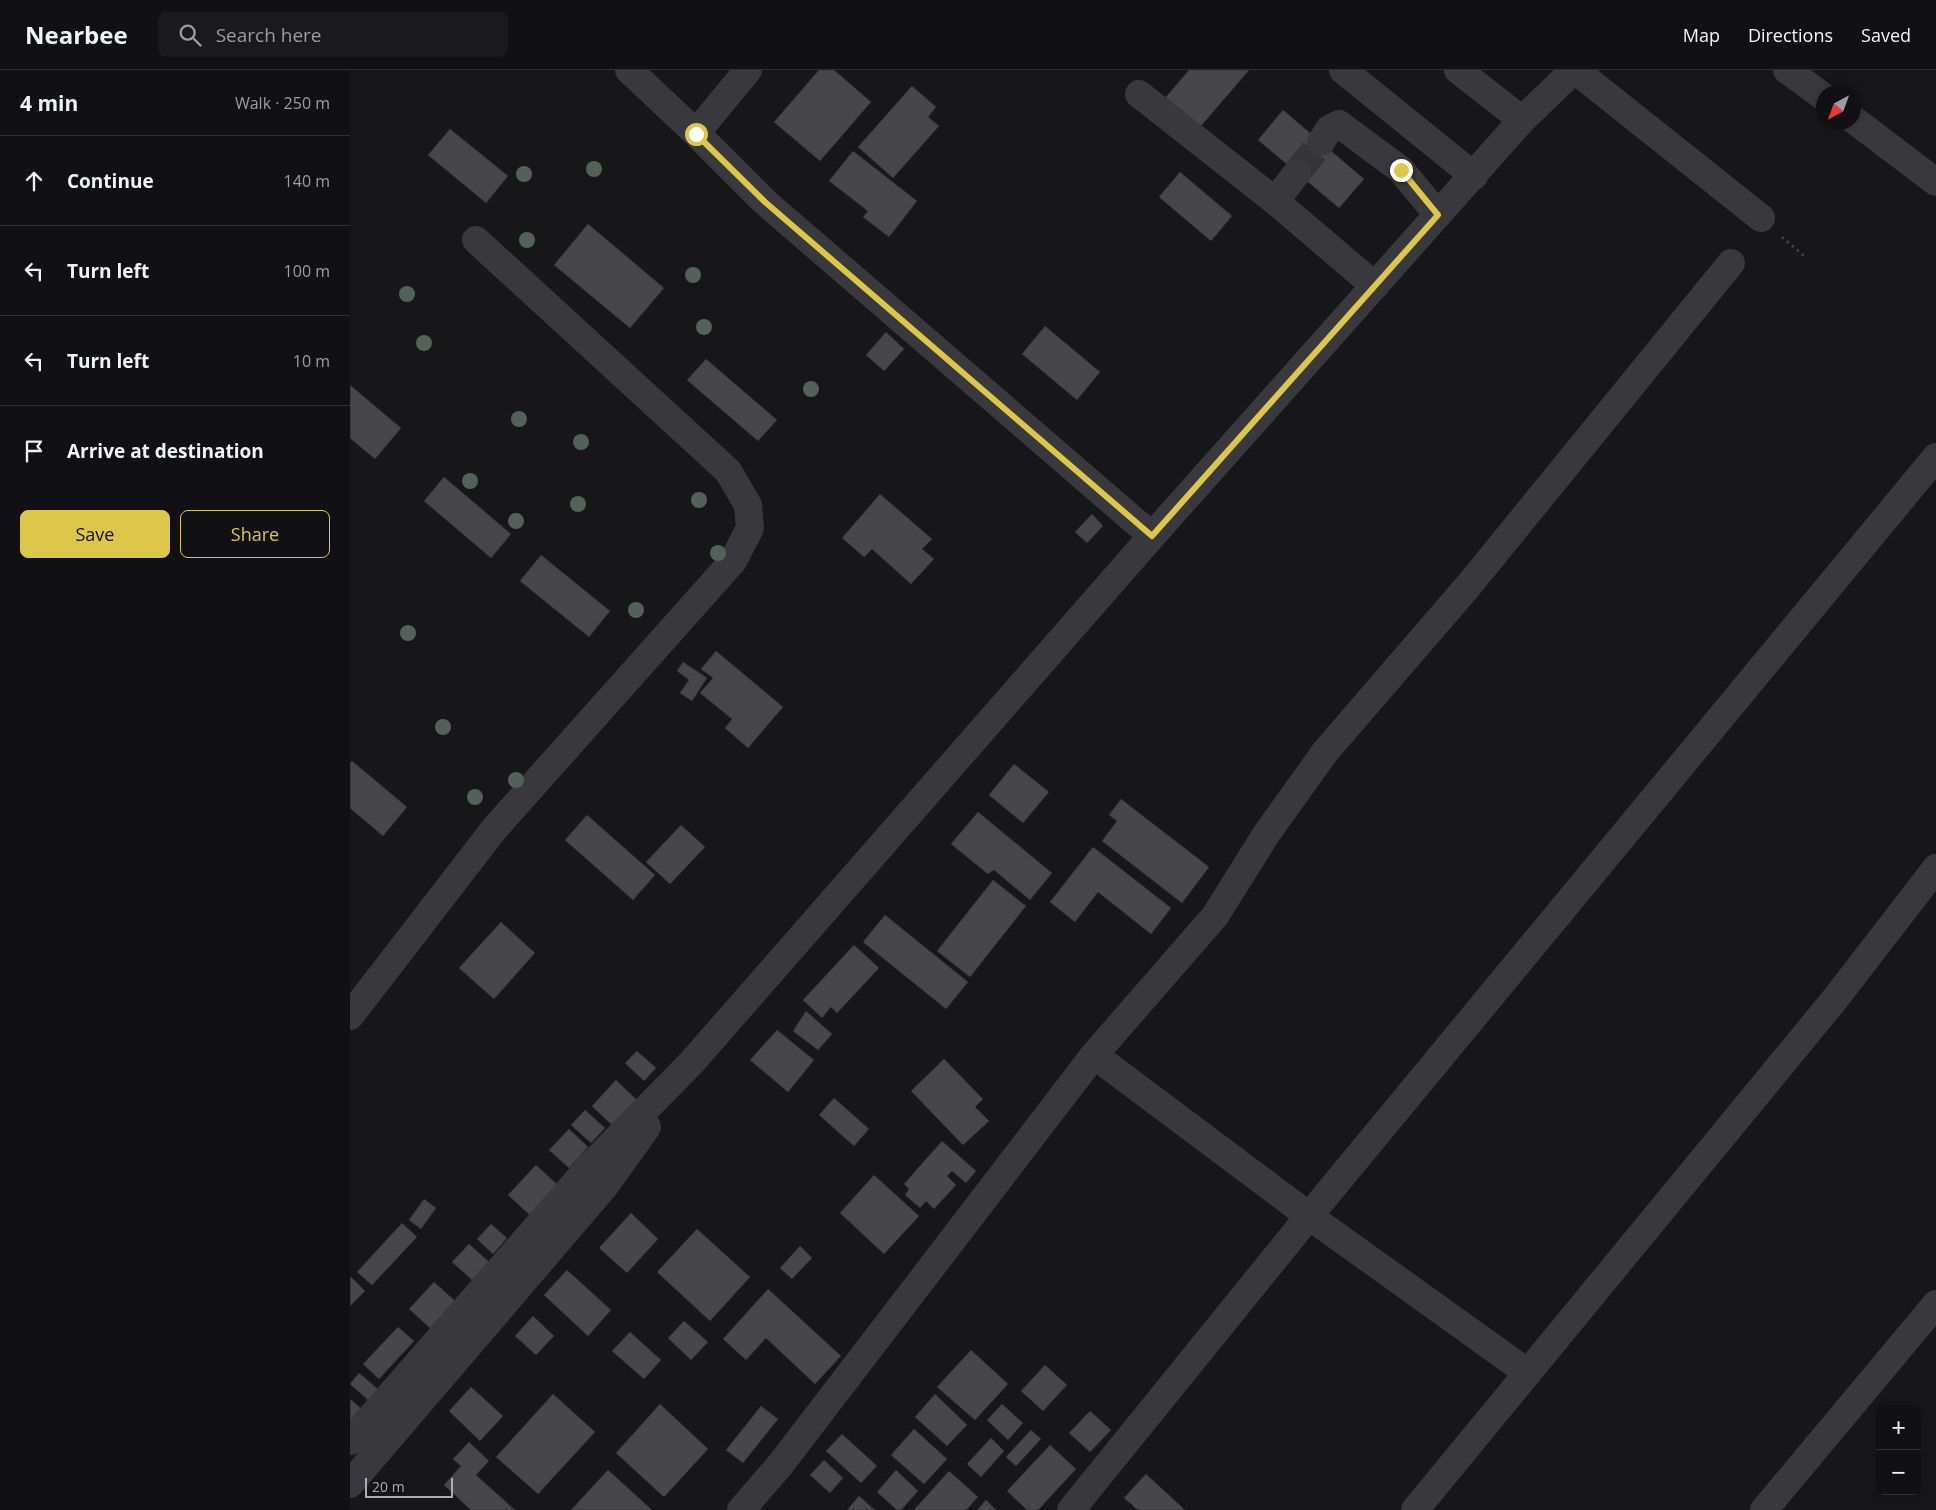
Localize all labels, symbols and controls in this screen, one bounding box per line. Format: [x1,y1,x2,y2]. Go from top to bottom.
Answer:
search box [158,12,508,57]
text: Nearbee [25,18,128,51]
icon: search [176,21,204,49]
text: Search here [216,22,322,48]
text: Map [1683,23,1720,47]
text: Directions [1748,23,1833,47]
text: Saved [1861,23,1911,47]
north arrow [1816,85,1861,130]
text: 4 min [20,89,78,117]
text: Walk · 250 m [235,92,330,114]
route start [685,123,708,146]
route end [1390,159,1413,182]
icon: ahead [20,167,48,195]
text: Continue [67,168,154,194]
text: 140 m [284,170,330,192]
icon: left [20,257,48,285]
text: Turn left [67,258,149,284]
text: 100 m [284,260,330,282]
icon: left [20,347,48,375]
text: Turn left [67,348,149,374]
text: 10 m [293,350,330,372]
icon: arrive [20,437,48,465]
text: Arrive at destination [67,438,264,464]
button: Save [20,510,170,558]
button: Share [180,510,330,558]
map controls [1876,1405,1921,1495]
button: + [1876,1405,1921,1450]
button: − [1876,1450,1921,1495]
scale bar [365,1475,452,1498]
text: 20 m [372,1477,405,1496]

